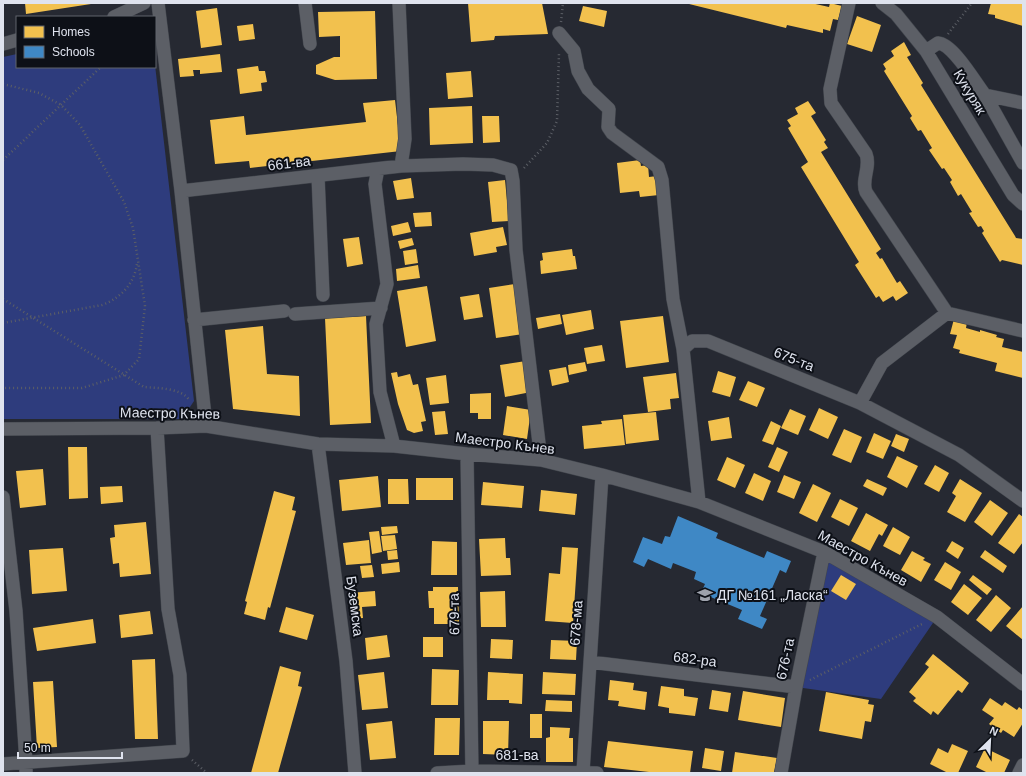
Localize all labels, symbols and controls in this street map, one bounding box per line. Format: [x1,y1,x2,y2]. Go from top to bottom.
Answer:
legend [16,16,156,68]
text: Homes [52,25,90,39]
text: Schools [52,45,95,59]
street label: Кукуряк [950,67,990,118]
street label: 661-ва [267,152,312,174]
street label: 675-та [772,344,817,374]
street label: Маестро Кънев [120,404,220,422]
street label: Маестро Кънев [454,429,556,457]
street label: Маестро Кънев [815,527,911,589]
street label: Буземска [343,575,367,637]
school or university icon: ДГ №161 „Ласка“ [696,586,714,604]
place label: ДГ №161 „Ласка“ [717,587,828,603]
street label: 679-та [446,593,462,635]
street label: 678-ма [566,600,586,646]
street label: 676-та [773,637,797,681]
street label: 682-ра [672,648,718,670]
north arrow [970,720,1010,760]
text: N [988,724,1000,738]
scale bar [18,734,122,760]
text: 50 m [24,741,51,755]
street label: 681-ва [495,747,539,763]

